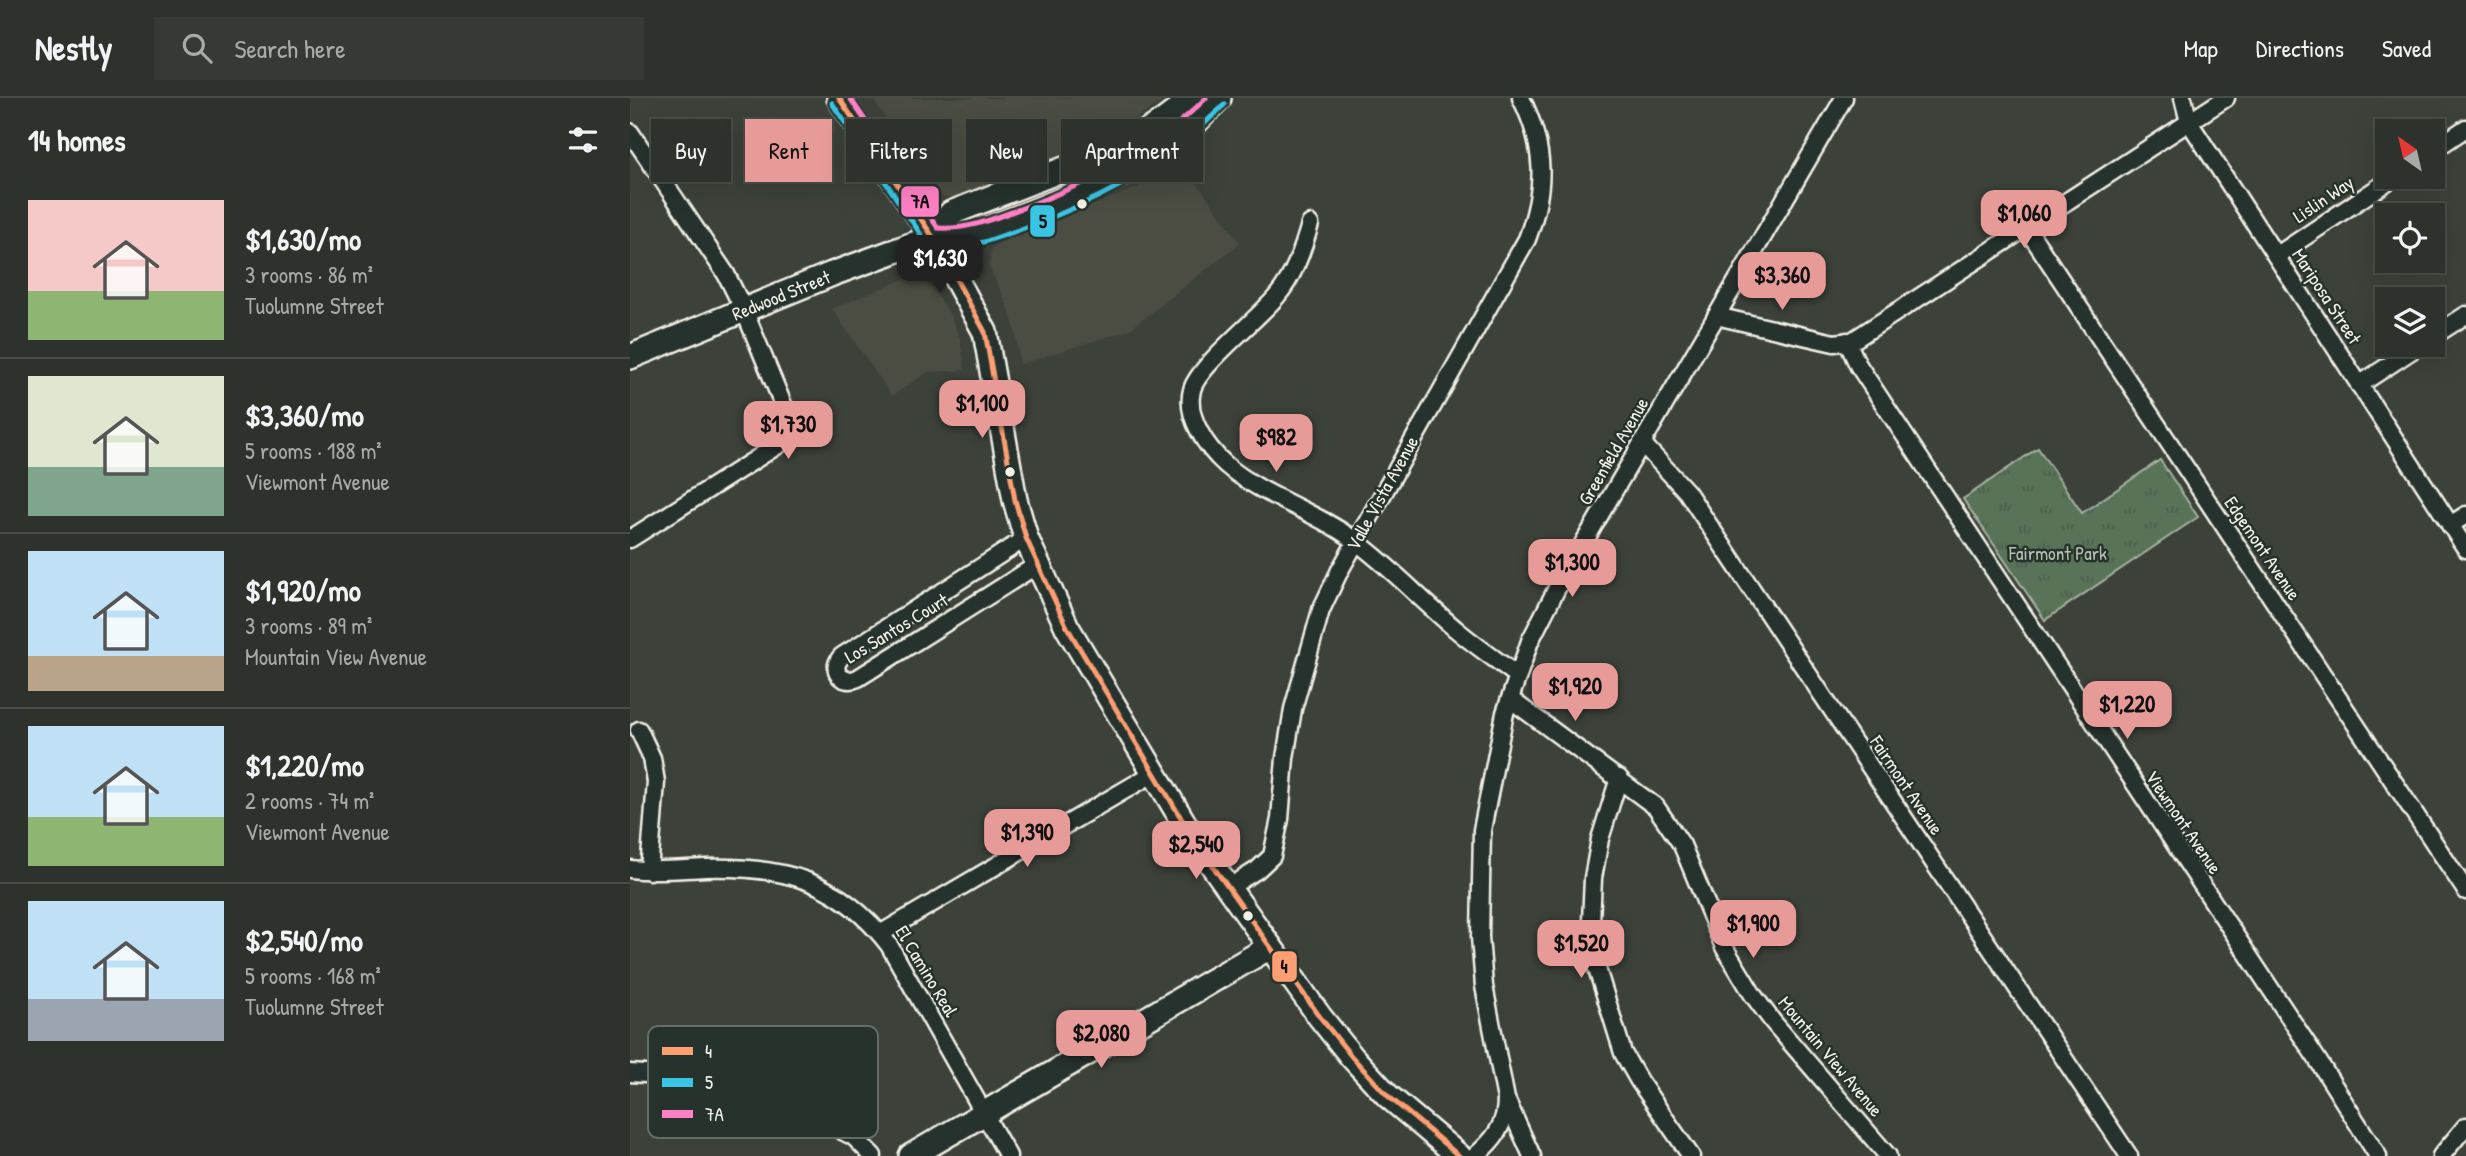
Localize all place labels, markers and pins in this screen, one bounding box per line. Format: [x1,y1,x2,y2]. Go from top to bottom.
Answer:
pin: $1,060 [1967,190,2081,250]
unlabelled marker [1075,197,1089,211]
pin: $1,630 [883,236,997,295]
pin: $3,360 [1725,252,1839,312]
pin: $1,100 [925,380,1039,440]
pin: $1,730 [731,402,845,461]
pin: $982 [1235,414,1317,474]
unlabelled marker [1003,465,1017,479]
pin: $1,300 [1515,540,1629,599]
pin: $1,920 [1518,664,1632,723]
pin: $1,220 [2070,682,2184,741]
pin: $1,390 [970,810,1084,869]
pin: $2,540 [1139,822,1253,881]
pin: $1,900 [1696,900,1810,960]
unlabelled marker [1241,909,1255,923]
pin: $1,520 [1524,920,1638,980]
pin: $2,080 [1044,1010,1158,1070]

